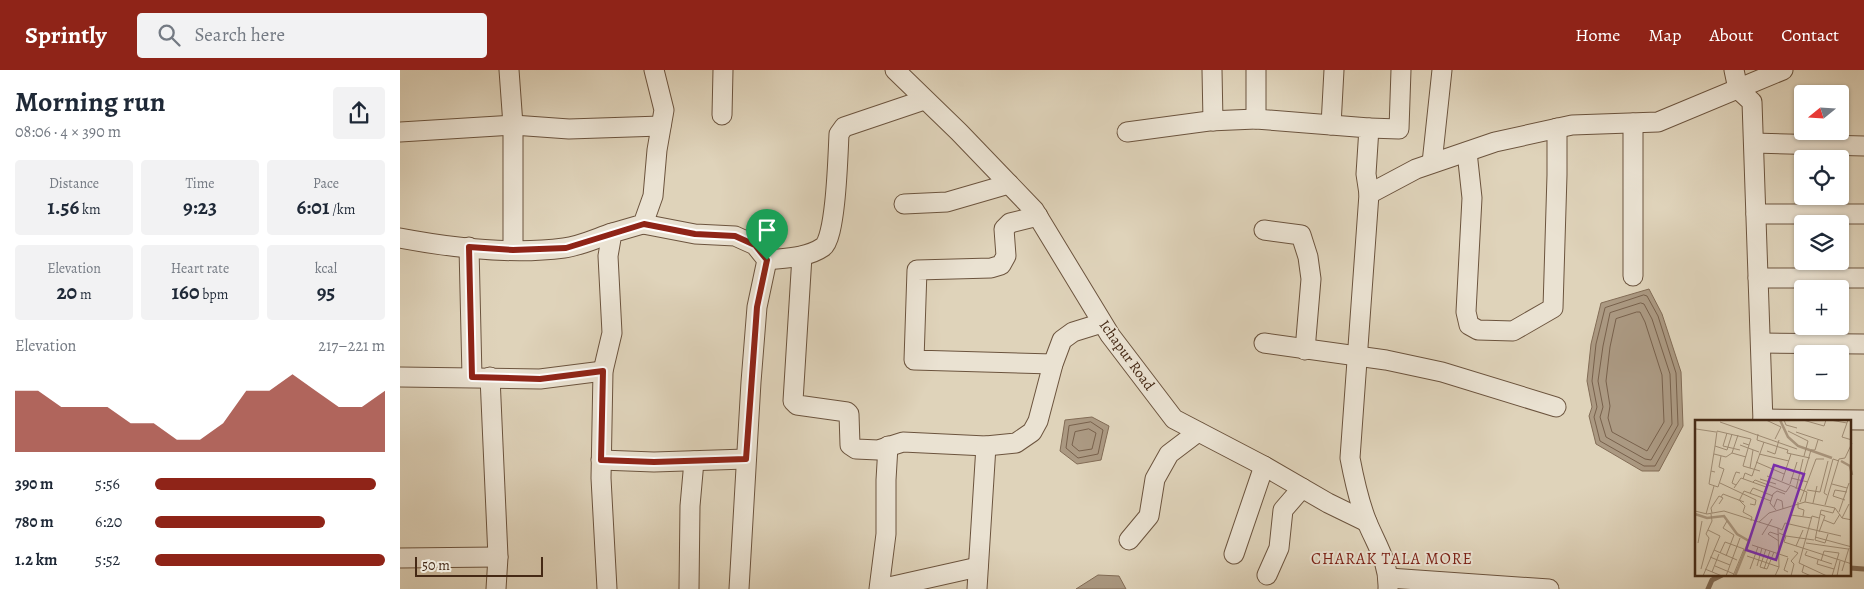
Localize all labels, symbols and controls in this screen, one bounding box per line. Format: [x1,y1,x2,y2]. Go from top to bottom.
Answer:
search box [137,13,487,58]
text: Sprintly [25,19,107,51]
icon: search [155,21,183,49]
text: Search here [195,22,285,48]
text: Home [1575,23,1620,47]
text: Map [1648,23,1681,47]
text: About [1709,23,1753,47]
text: Contact [1781,23,1839,47]
text: Morning run [15,83,165,121]
north arrow [1794,85,1849,140]
map controls [1794,85,1849,400]
button: share [333,87,385,139]
text: 08:06 · 4 × 390 m [15,121,121,143]
button: locate [1794,150,1849,205]
text: Distance [49,174,99,193]
text: Time [185,174,215,193]
text: Pace [313,174,339,193]
text: 1.56 [47,193,79,221]
text: 9:23 [183,193,217,221]
text: 6:01 [297,193,329,221]
text: km [79,200,101,219]
text: /km [329,200,355,219]
pin [746,209,788,260]
button: layers [1794,215,1849,270]
icon: arrive [753,216,781,244]
text: Elevation [47,259,101,278]
text: Heart rate [171,259,229,278]
text: kcal [315,259,337,278]
text: 20 [56,278,77,306]
text: 160 [172,278,199,306]
text: 95 [317,278,335,306]
button: + [1794,280,1849,335]
text: m [77,285,92,304]
text: bpm [199,285,228,304]
street label: Ichapur Road [1095,316,1160,395]
text: Elevation [15,335,76,357]
text: 217–221 m [318,335,385,357]
button: − [1794,345,1849,400]
inset map [1695,420,1852,576]
text: 390 m [15,473,54,495]
text: 5:56 [95,473,120,495]
text: 780 m [15,511,54,533]
text: 6:20 [95,511,122,533]
district label: CHARAK TALA MORE [1311,548,1473,570]
text: 1.2 km [15,549,57,571]
text: 5:52 [95,549,120,571]
scale bar [415,554,542,577]
text: 50 m [422,556,450,575]

